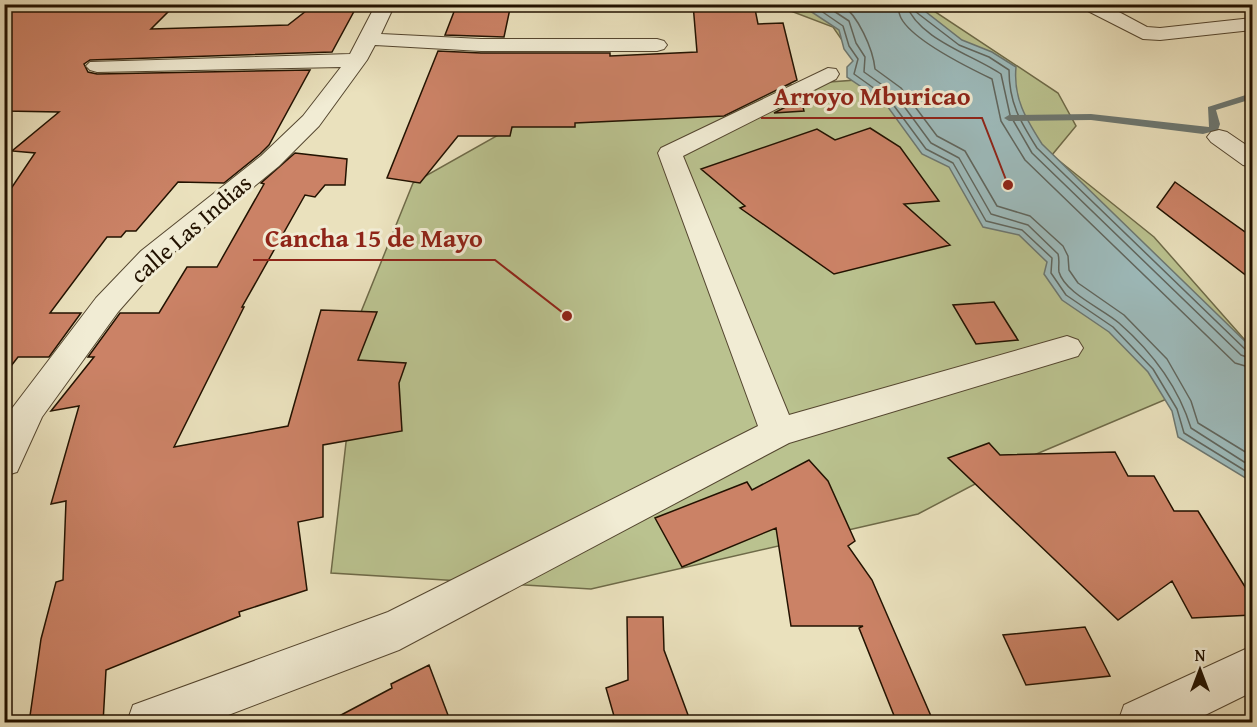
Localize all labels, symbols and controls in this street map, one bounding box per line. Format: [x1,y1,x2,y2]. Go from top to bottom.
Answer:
callout: Arroyo Mburicao [761,74,982,118]
text: Arroyo Mburicao [774,76,971,115]
street label: calle Las Indias [122,166,259,291]
callout: Cancha 15 de Mayo [253,216,495,260]
text: Cancha 15 de Mayo [265,218,483,257]
north arrow [1170,640,1230,700]
text: N [1195,643,1206,667]

